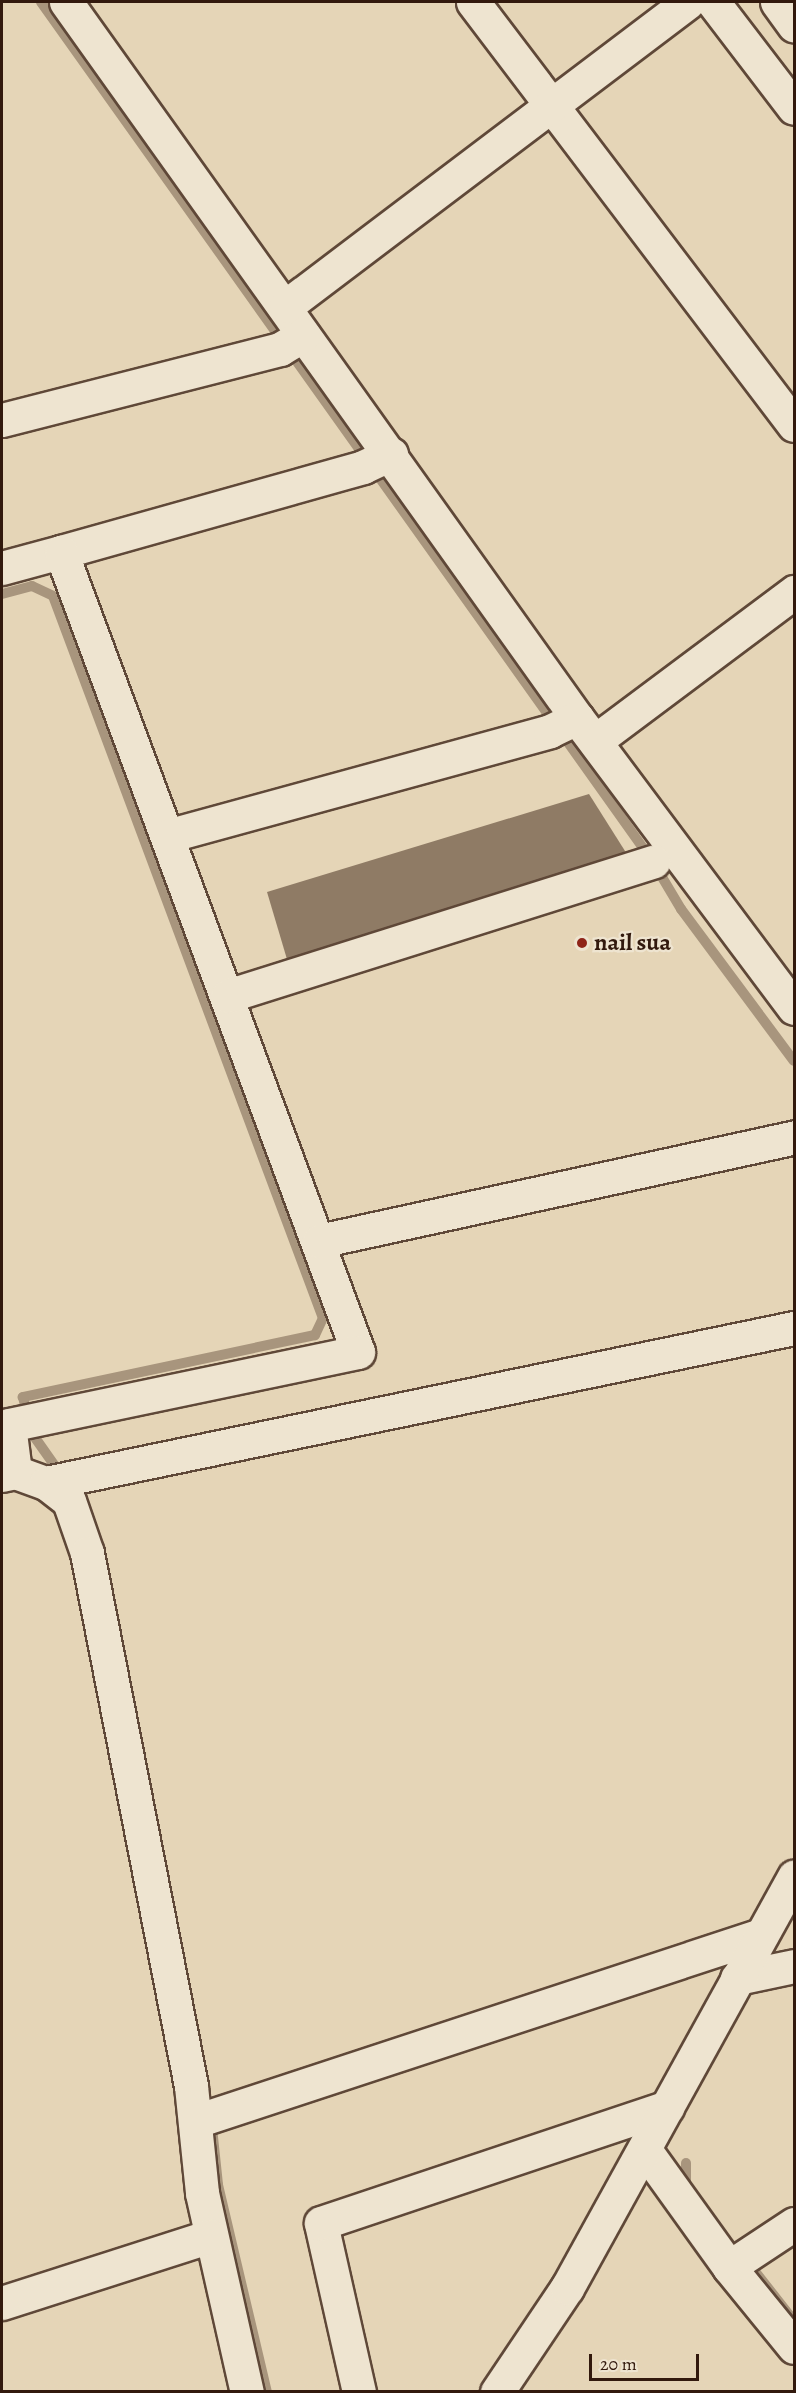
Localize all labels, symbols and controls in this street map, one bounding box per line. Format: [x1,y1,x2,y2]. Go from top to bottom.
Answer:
place label: nail sua [594,929,671,957]
marker: nail sua [575,936,589,950]
scale bar [592,2342,702,2380]
text: 20 m [600,2352,637,2376]

